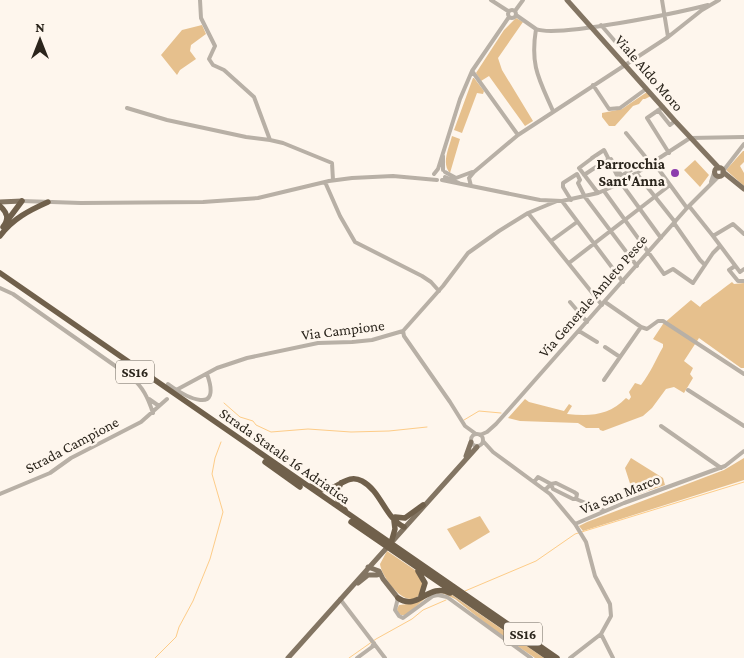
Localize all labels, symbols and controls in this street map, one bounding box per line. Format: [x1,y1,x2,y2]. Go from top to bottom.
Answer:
north arrow [15,15,65,65]
text: N [35,19,45,35]
street label: Viale Aldo Moro [612,32,686,114]
place label: Parrocchia Sant'Anna [597,156,666,189]
marker: Parrocchia Sant'Anna [669,167,681,179]
street label: Via Generale Amleto Pesce [536,231,651,360]
street label: Via Campione [301,317,386,344]
road number: SS16 [116,361,154,384]
street label: Strada Statale 16 Adriatica [217,405,353,507]
street label: Strada Campione [23,414,122,477]
street label: Via San Marco [578,471,662,517]
road number: SS16 [504,622,542,646]

